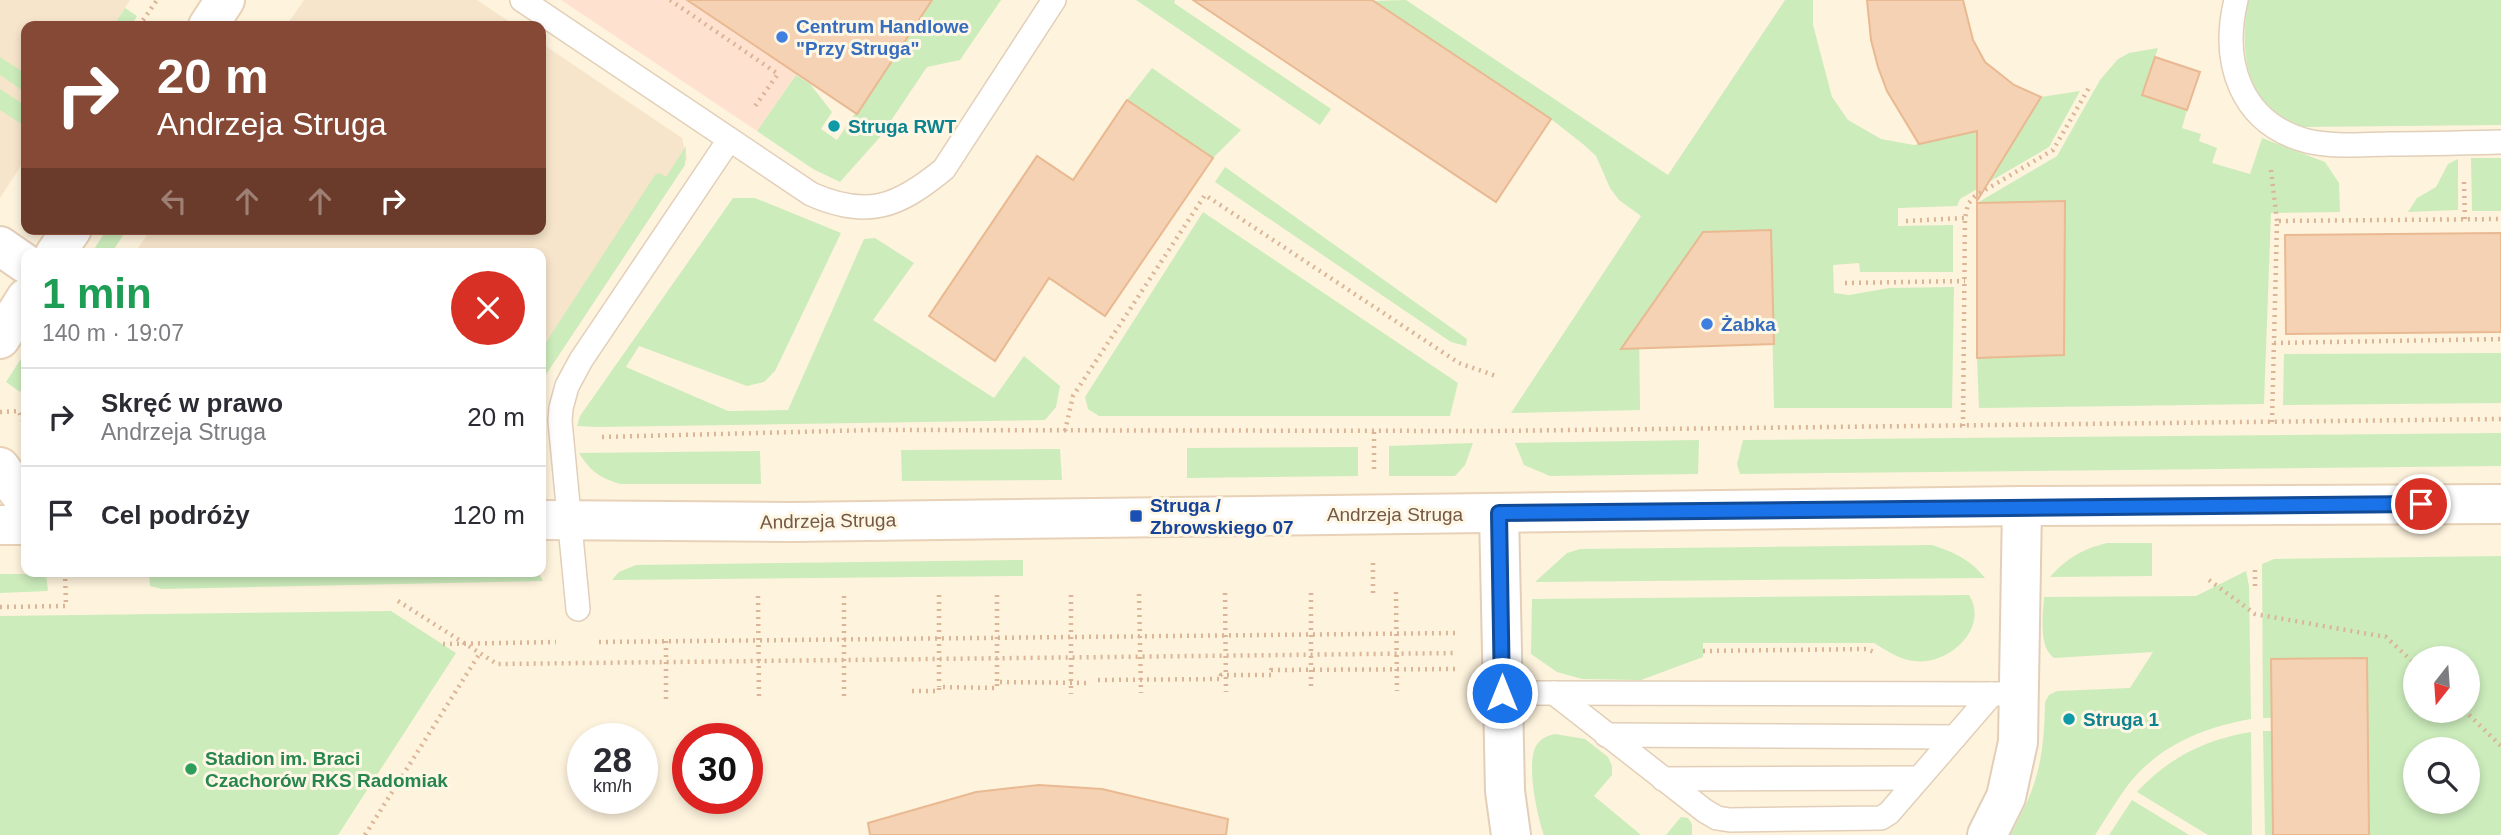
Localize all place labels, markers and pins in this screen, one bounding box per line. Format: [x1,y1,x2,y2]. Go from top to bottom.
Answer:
place label: Centrum Handlowe "Przy Struga" [796,16,969,59]
marker: Centrum Handlowe "Przy Struga" [774,29,790,45]
place label: Struga RWT [848,116,957,137]
marker: Struga RWT [826,118,842,134]
place label: Żabka [1721,314,1776,335]
marker: Żabka [1699,316,1715,332]
pin [2391,474,2451,534]
place label: Struga / Zbrowskiego 07 [1150,495,1294,538]
marker: Struga / Zbrowskiego 07 [1128,508,1144,524]
place label: Struga 1 [2083,709,2159,730]
marker: Struga 1 [2061,711,2077,727]
place label: Stadion im. Braci Czachorów RKS Radomiak [205,748,448,791]
marker: Stadion im. Braci Czachorów RKS Radomiak [183,761,199,777]

